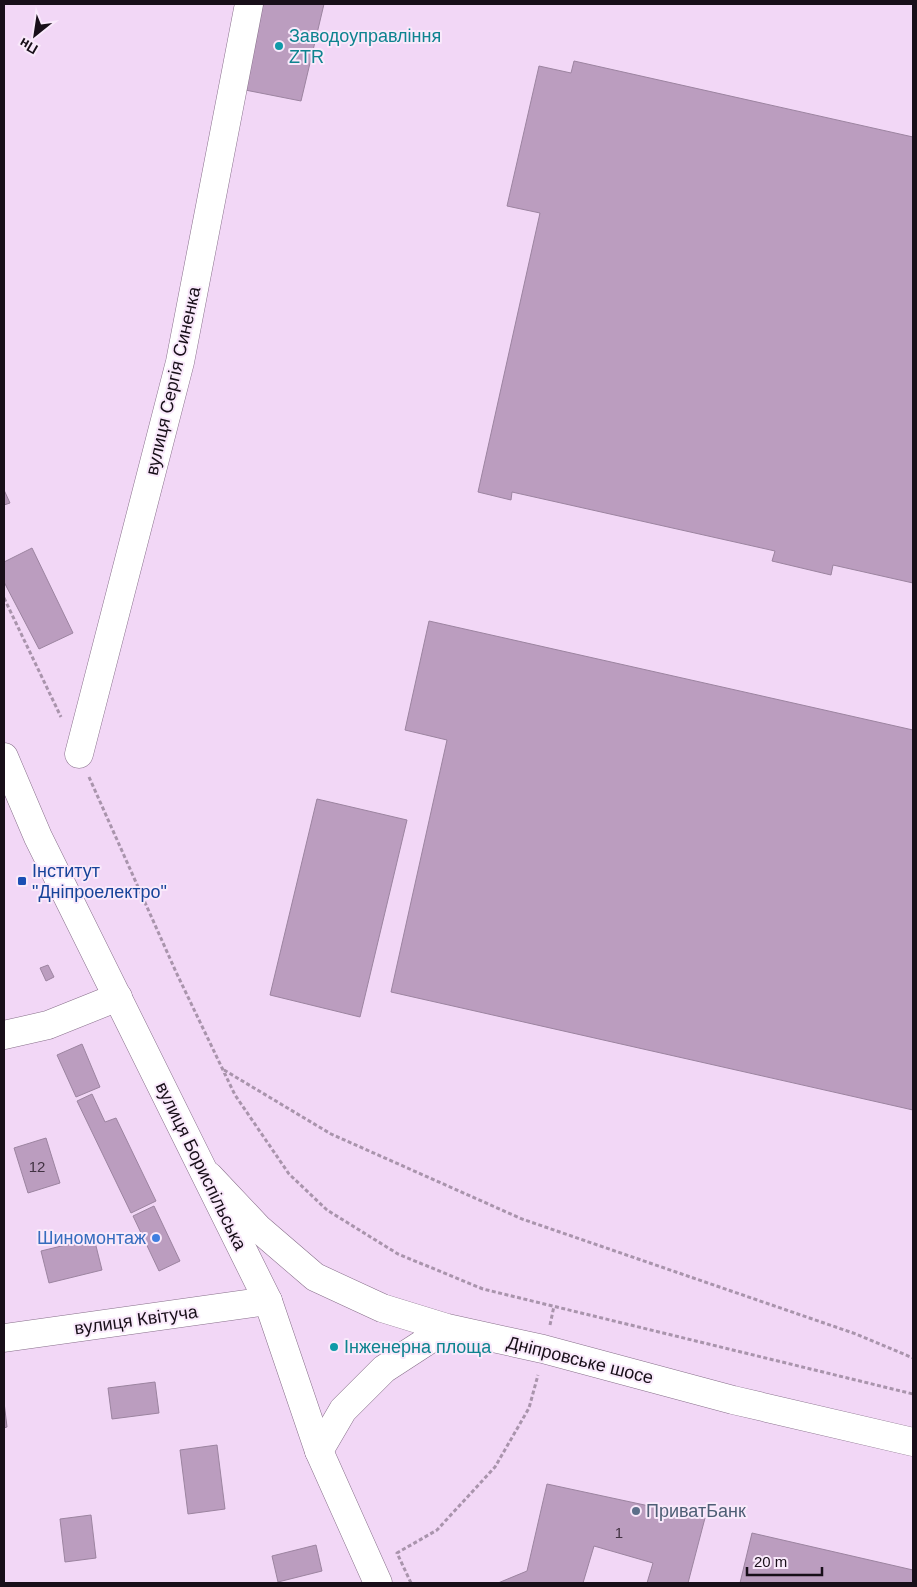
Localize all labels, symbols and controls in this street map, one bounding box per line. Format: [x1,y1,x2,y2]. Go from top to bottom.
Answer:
north arrow [10,10,60,60]
place label: Заводоуправління ZTR [289,26,441,67]
text: Пн [16,35,41,58]
marker: Заводоуправління ZTR [273,40,285,52]
street label: вулиця Сергія Синенка [142,284,205,477]
place label: Інститут "Дніпроелектро" [32,861,167,902]
marker: Інститут "Дніпроелектро" [16,875,28,887]
street label: вулиця Бориспільська [152,1079,251,1254]
house number: 12 [29,1158,45,1175]
place label: Шиномонтаж [37,1228,146,1248]
marker: Шиномонтаж [150,1232,162,1244]
street label: вулиця Квітуча [73,1301,200,1339]
street label: Дніпровське шосе [505,1332,655,1388]
place label: Інженерна площа [344,1337,492,1357]
marker: Інженерна площа [328,1341,340,1353]
place label: ПриватБанк [646,1501,746,1521]
marker: ПриватБанк [630,1505,642,1517]
house number: 1 [615,1524,623,1541]
scale bar [747,1544,822,1576]
text: 20 m [754,1553,787,1570]

